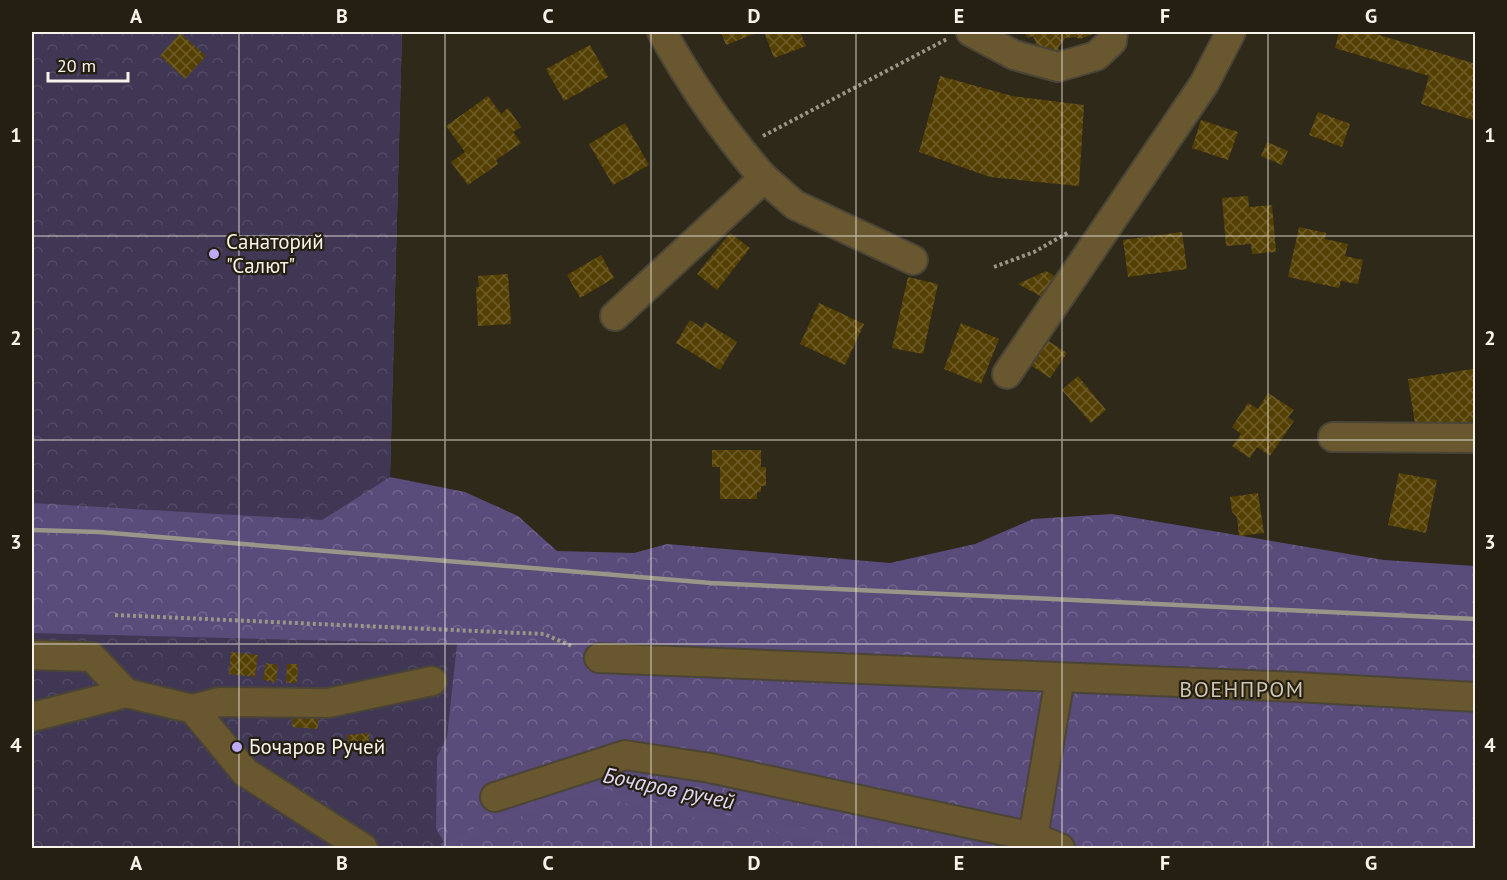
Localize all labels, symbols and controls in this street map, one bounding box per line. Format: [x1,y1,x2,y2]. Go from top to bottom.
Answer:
text: A [130,3,143,29]
text: B [336,3,348,29]
text: C [542,3,554,29]
text: D [748,3,761,29]
text: E [954,3,964,29]
text: F [1160,3,1170,29]
text: G [1365,3,1377,29]
scale bar [48,45,128,83]
text: 20 m [57,54,96,77]
text: 1 [10,122,22,148]
text: 1 [1484,122,1496,148]
place label: Санаторий "Салют" [226,228,324,279]
marker: Санаторий "Салют" [207,247,221,261]
text: 2 [10,325,22,351]
text: 2 [1484,325,1496,351]
text: 3 [10,529,22,555]
text: 3 [1484,529,1496,555]
district label: ВОЕНПРОМ [1179,675,1305,703]
text: 4 [10,732,22,758]
text: 4 [1484,732,1496,758]
place label: Бочаров Ручей [249,733,385,760]
marker: Бочаров Ручей [230,740,244,754]
water label: Бочаров ручей [601,760,737,816]
text: A [130,850,143,876]
text: B [336,850,348,876]
text: C [542,850,554,876]
text: D [748,850,761,876]
text: E [954,850,964,876]
text: F [1160,850,1170,876]
text: G [1365,850,1377,876]

